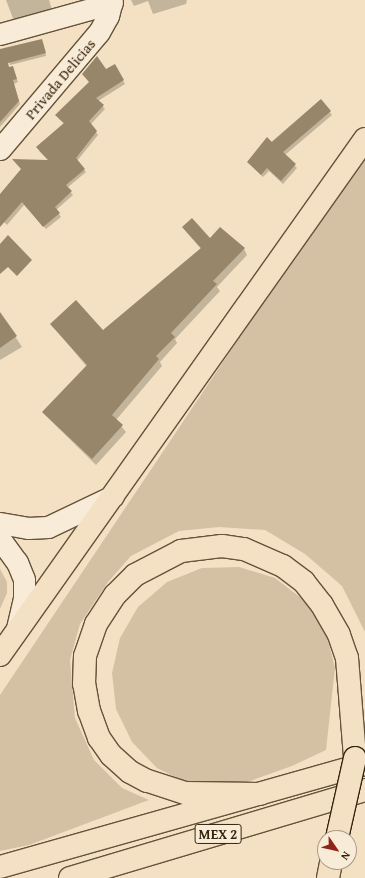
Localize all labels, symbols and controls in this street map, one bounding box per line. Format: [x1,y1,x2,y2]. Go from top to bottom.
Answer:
street label: Privada Delicias [21,35,99,123]
road number: MEX 2 [194,822,242,846]
north arrow [317,830,357,870]
text: N [337,849,355,864]

